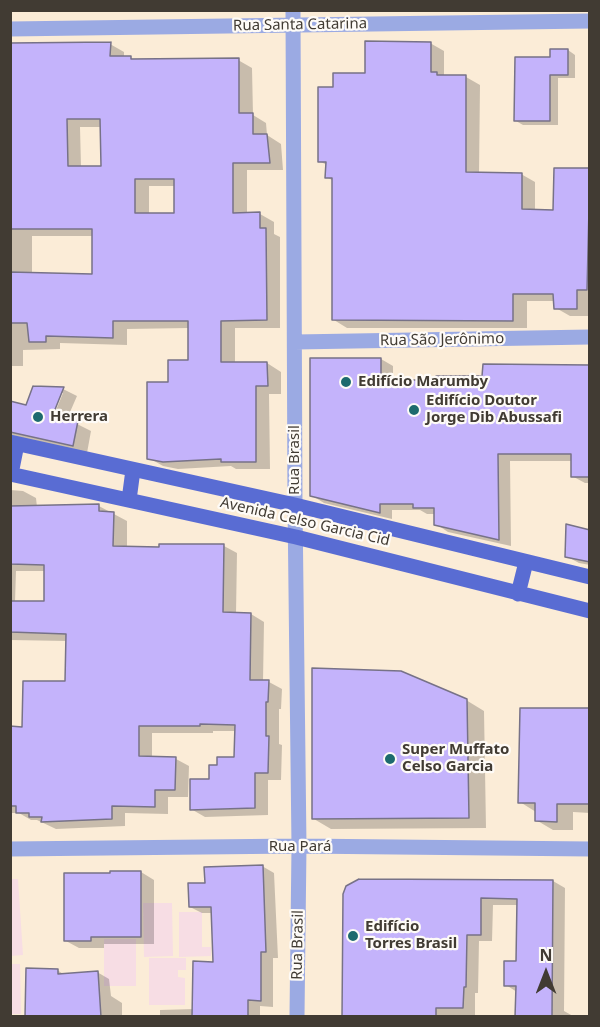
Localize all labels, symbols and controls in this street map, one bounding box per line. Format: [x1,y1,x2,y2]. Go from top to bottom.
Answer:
street label: Rua Santa Catarina [233,15,367,35]
street label: Rua São Jerônimo [380,330,504,350]
place label: Edifício Marumby [358,373,488,391]
marker: Edifício Marumby [339,375,353,389]
place label: Edifício Doutor Jorge Dib Abussafi [426,392,562,427]
marker: Edifício Doutor Jorge Dib Abussafi [407,403,421,417]
place label: Herrera [50,408,108,426]
marker: Herrera [31,410,45,424]
street label: Rua Brasil [286,425,304,495]
street label: Avenida Celso Garcia Cid [218,494,392,550]
place label: Super Muffato Celso Garcia [402,741,509,776]
marker: Super Muffato Celso Garcia [383,752,397,766]
street label: Rua Pará [269,838,331,856]
street label: Rua Brasil [288,910,308,980]
place label: Edifício Torres Brasil [365,918,457,953]
marker: Edifício Torres Brasil [346,929,360,943]
north arrow [516,943,576,1003]
text: N [539,944,553,966]

